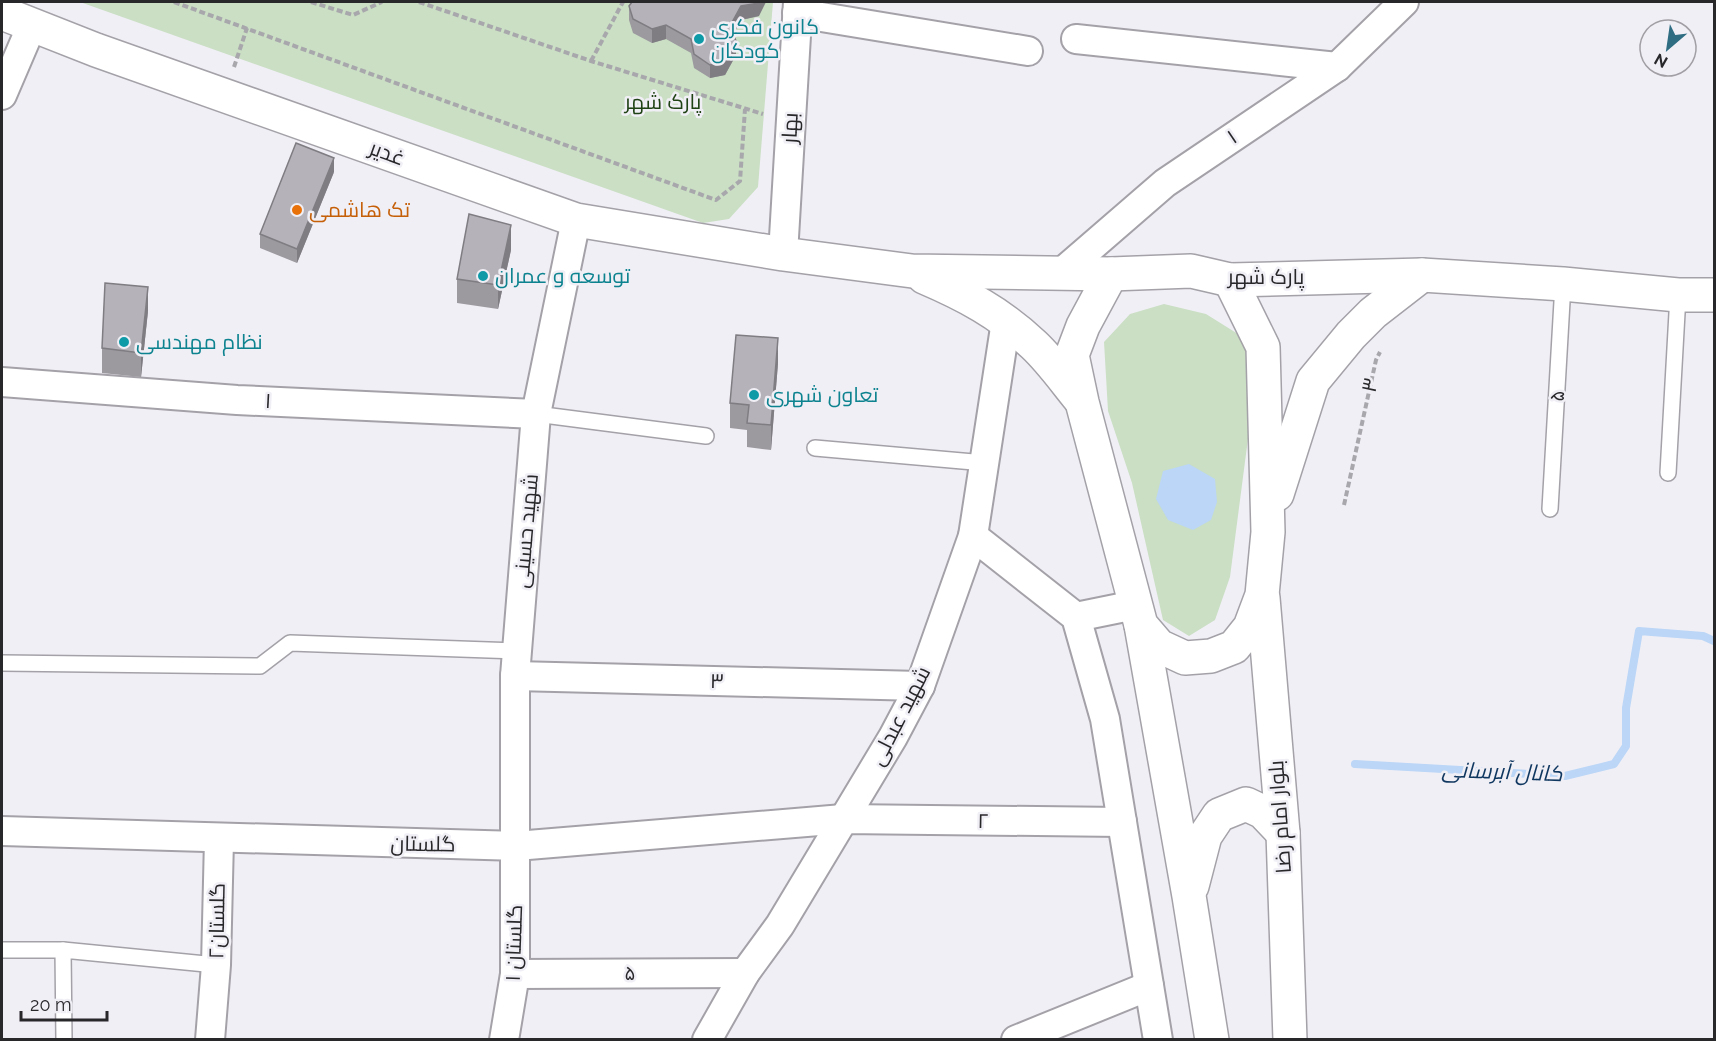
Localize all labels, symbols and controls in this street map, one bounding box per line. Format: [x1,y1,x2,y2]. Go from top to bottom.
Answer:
place label: کانون فکری کودکان [711,14,819,64]
north arrow [1638,18,1698,78]
marker: کانون فکری کودکان [692,32,706,46]
text: N [1651,49,1671,72]
park label: پارک شهر [624,89,702,116]
street label: بهار [776,112,804,145]
street label: ۱ [1222,124,1241,149]
street label: غدیر [365,134,408,170]
place label: تک هاشمی [309,197,411,223]
marker: تک هاشمی [290,203,304,217]
place label: توسعه و عمران [495,263,631,289]
street label: پارک شهر [1227,264,1305,291]
marker: توسعه و عمران [476,269,490,283]
place label: نظام مهندسی [136,329,263,356]
marker: نظام مهندسی [117,335,131,349]
street label: ۳ [1356,375,1383,394]
place label: تعاون شهری [766,382,879,408]
street label: ۱ [264,388,272,413]
marker: تعاون شهری [747,388,761,402]
street label: ۵ [1544,390,1569,402]
street label: شهید حسینی [508,473,544,589]
street label: شهید عبدلی [864,662,936,770]
street label: ۳ [710,668,724,693]
water label: کانال آبرسانی [1441,756,1563,787]
street label: بلوار امام رضا [1263,759,1298,875]
street label: ۲ [977,808,989,833]
street label: گلستان [390,830,456,858]
street label: گلستان۲ [203,883,231,959]
street label: گلستان ۱ [500,904,528,982]
street label: ۵ [624,960,636,985]
scale bar [21,984,106,1022]
text: 20 m [30,994,72,1015]

